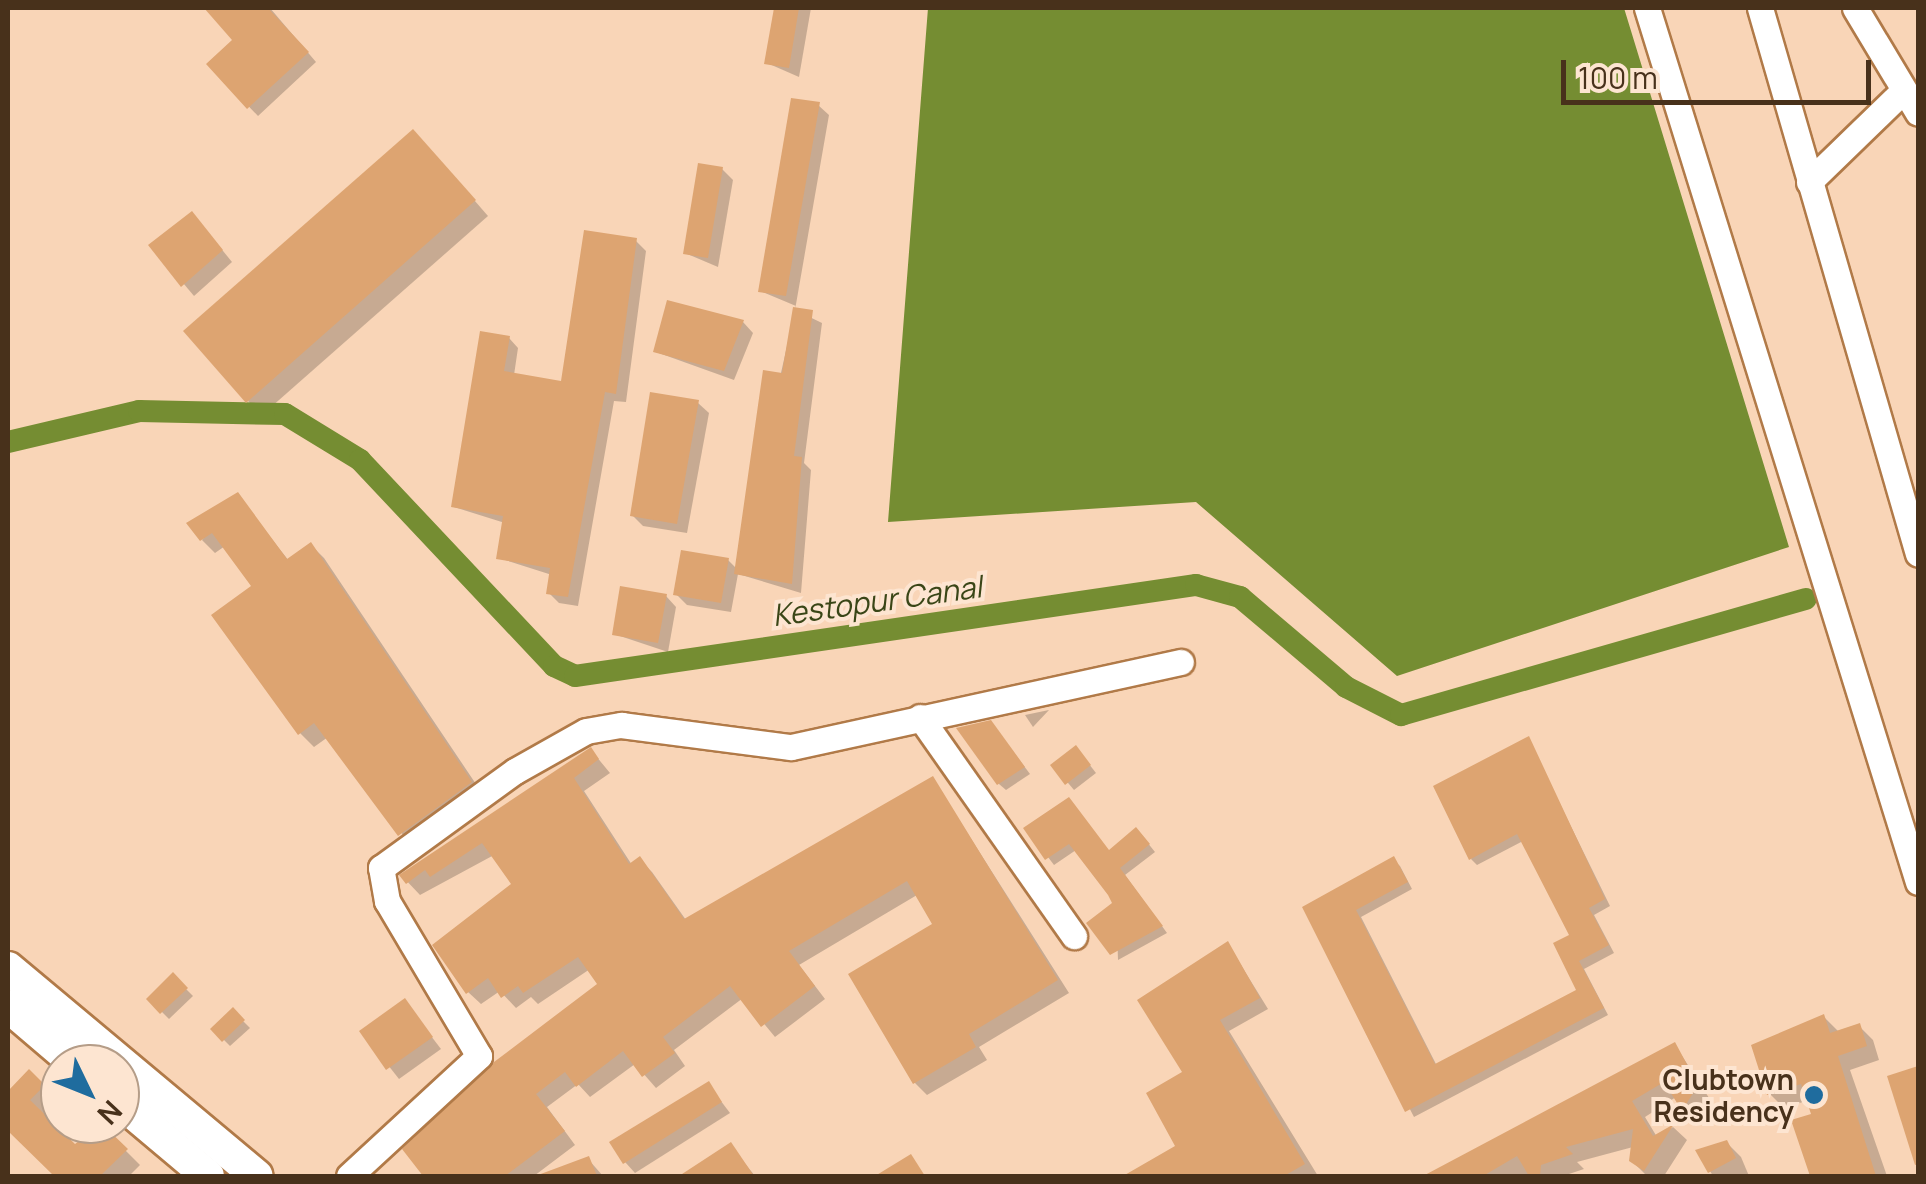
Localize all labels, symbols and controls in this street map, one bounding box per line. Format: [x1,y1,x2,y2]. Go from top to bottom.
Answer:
scale bar [1566,40,1876,102]
text: 100 m [1578,57,1658,98]
water label: Kestopur Canal [770,568,984,634]
north arrow [40,1044,140,1144]
place label: Clubtown Residency [1653,1062,1794,1128]
marker: Clubtown Residency [1803,1084,1825,1106]
text: N [90,1093,131,1133]

